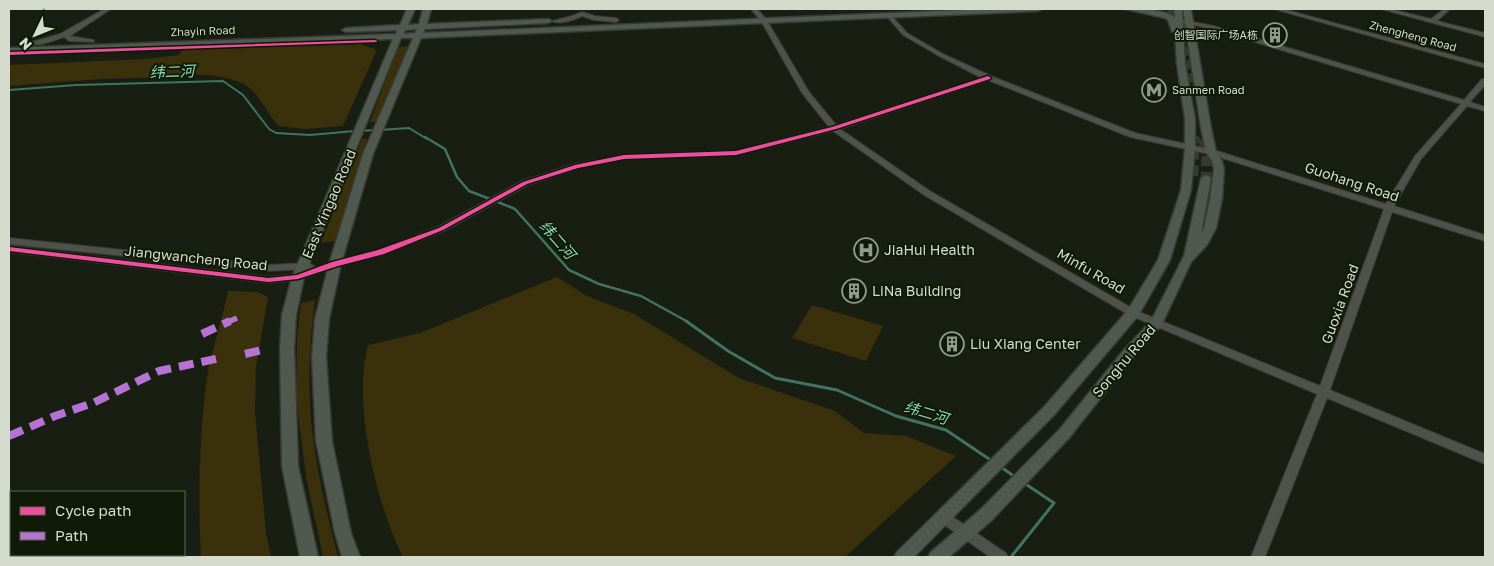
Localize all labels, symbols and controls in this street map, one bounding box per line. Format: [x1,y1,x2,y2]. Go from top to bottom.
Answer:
north arrow [10,10,60,60]
street label: Zhengheng Road [1368,18,1458,53]
building icon: 创智国际广场A栋 [1262,22,1288,48]
street label: Zhayin Road [170,23,236,38]
place label: 创智国际广场A栋 [1174,28,1258,41]
text: N [15,35,35,54]
water label: 纬二河 [149,61,198,81]
metro station icon: Sanmen Road [1141,77,1167,103]
place label: Sanmen Road [1172,83,1245,96]
street label: East Yingao Road [298,147,359,261]
street label: Guohang Road [1303,158,1402,205]
water label: 纬二河 [536,216,581,264]
hospital icon: JiaHui Health [853,237,879,263]
place label: JiaHui Health [884,241,975,258]
street label: Jiangwancheng Road [124,242,268,273]
street label: Minfu Road [1054,244,1128,297]
street label: Guoxia Road [1317,262,1362,346]
building icon: LiNa Building [841,278,867,304]
place label: LiNa Building [872,282,961,299]
street label: Songhu Road [1088,321,1159,400]
building icon: Liu Xiang Center [939,331,965,357]
place label: Liu Xiang Center [970,335,1081,352]
water label: 纬二河 [902,397,953,428]
legend [10,491,185,556]
text: Cycle path [55,501,131,519]
text: Path [55,526,88,544]

